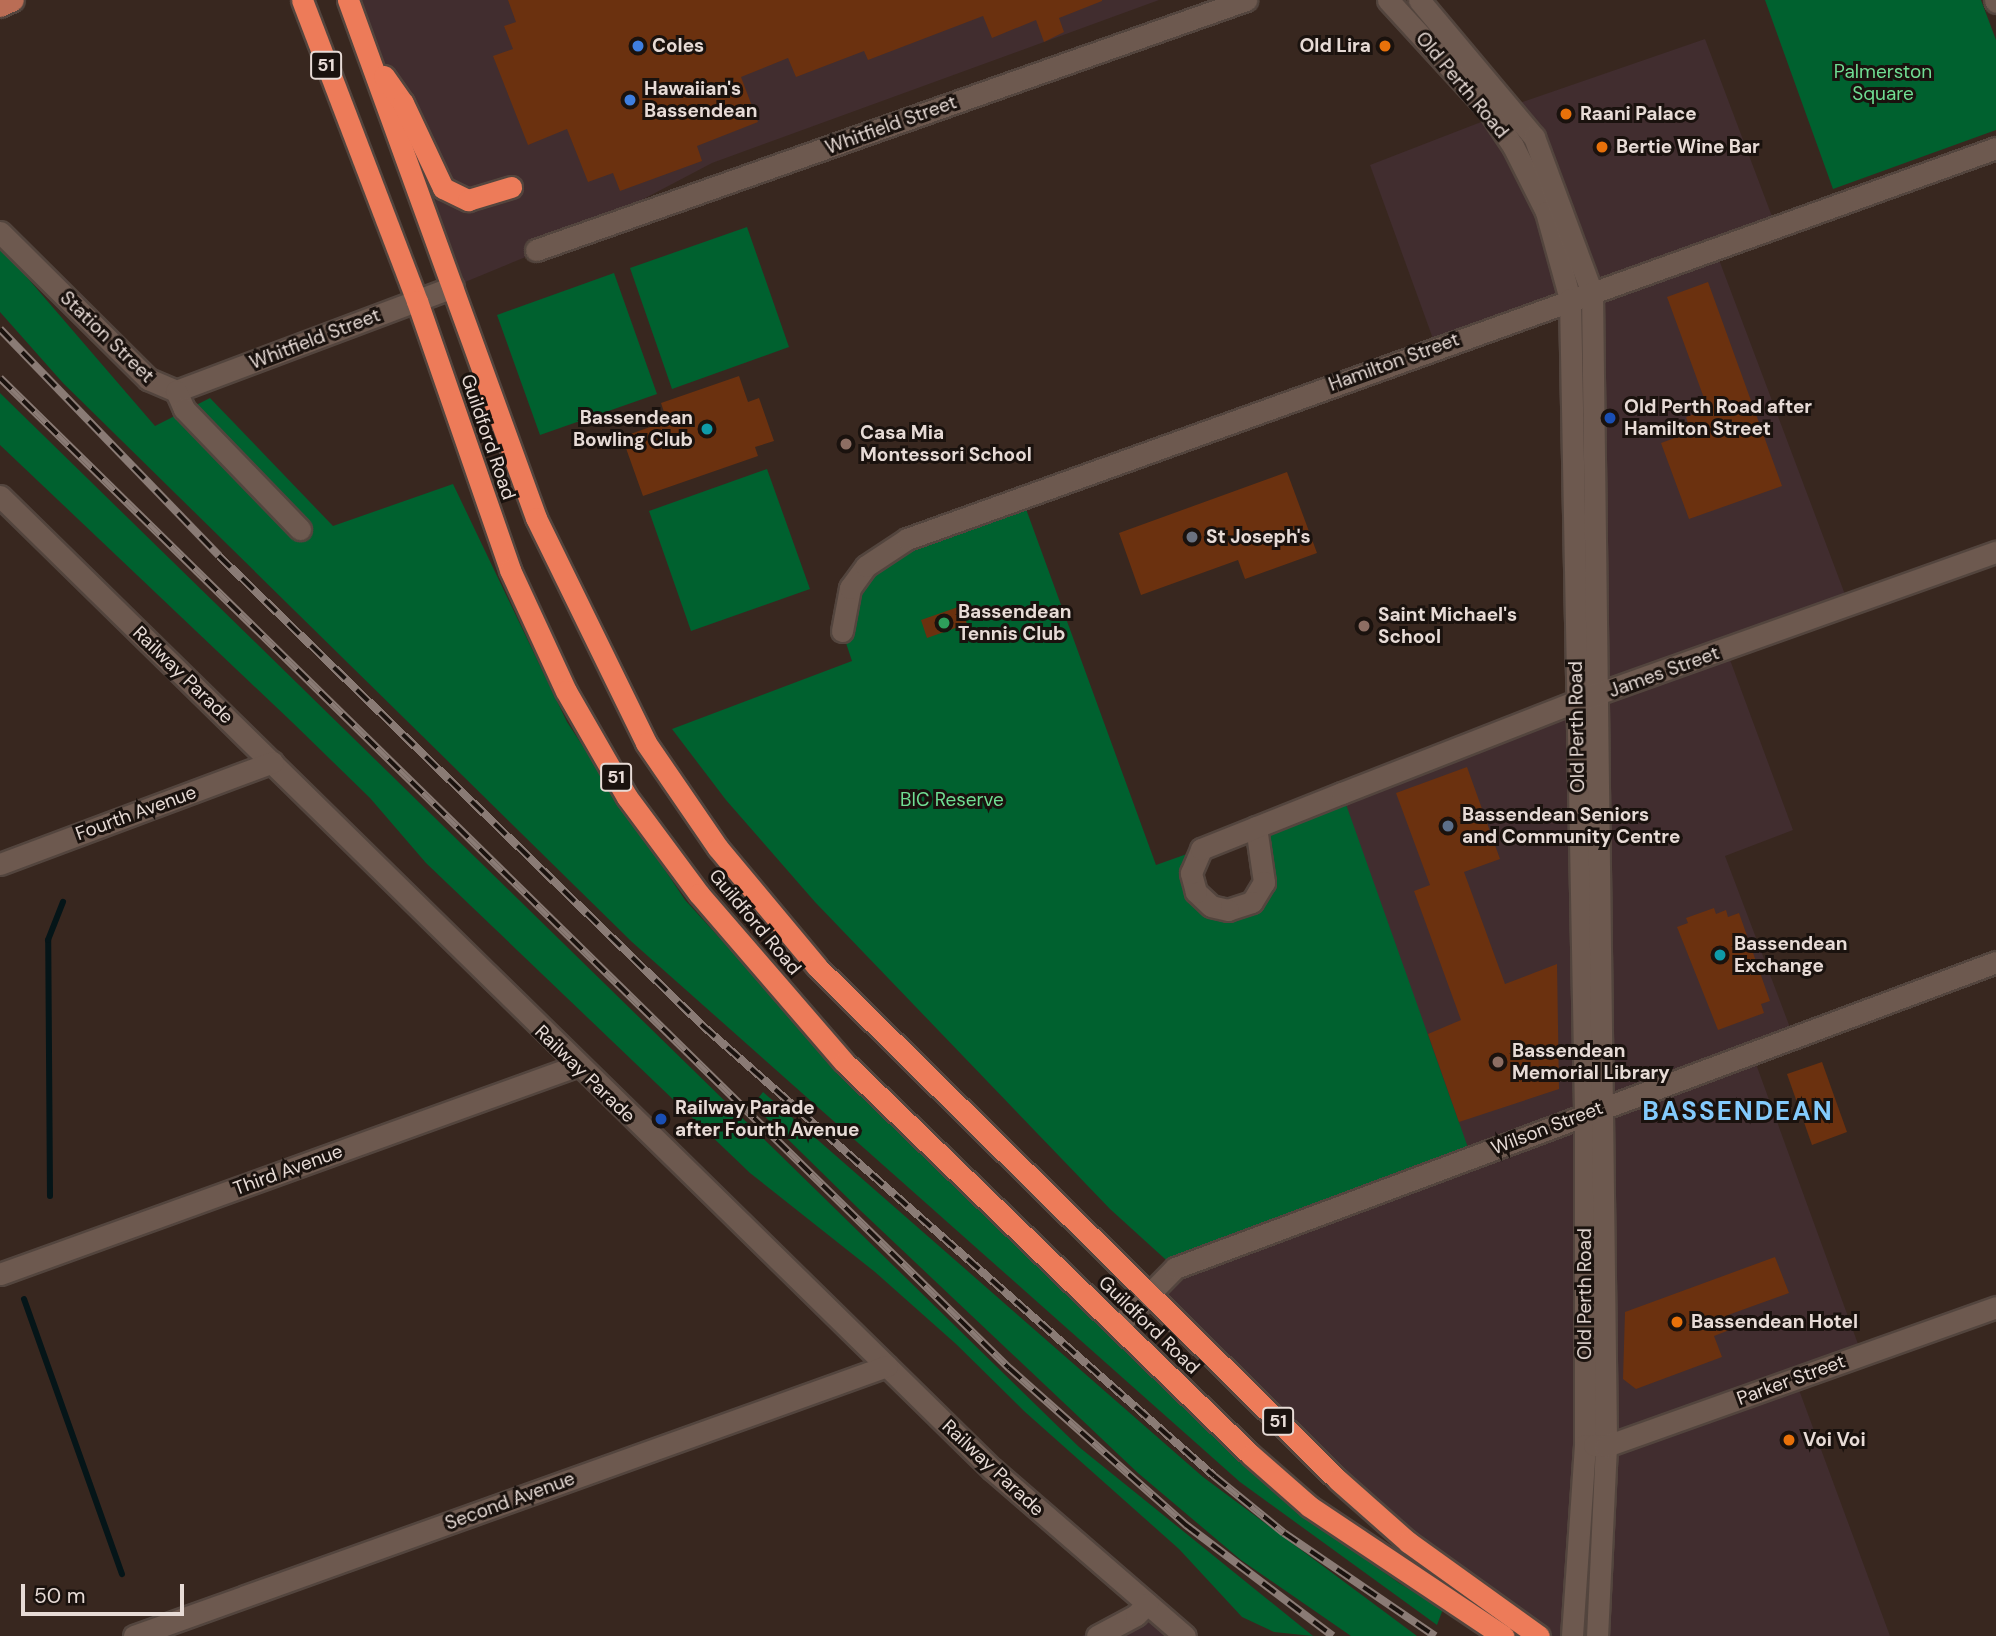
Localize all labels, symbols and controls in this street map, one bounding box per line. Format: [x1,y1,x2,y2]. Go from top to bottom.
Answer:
street label: Old Perth Road [1411,27,1513,143]
place label: Coles [652,35,704,57]
place label: Old Lira [1299,35,1371,57]
marker: Coles [630,38,646,54]
marker: Old Lira [1377,38,1393,54]
road number: 51 [308,51,344,80]
park label: Palmerston Square [1834,61,1932,105]
place label: Hawaiian's Bassendean [644,78,757,122]
street label: Whitfield Street [822,91,960,159]
marker: Hawaiian's Bassendean [622,92,638,108]
place label: Raani Palace [1580,103,1697,125]
marker: Raani Palace [1558,106,1574,122]
place label: Bertie Wine Bar [1616,136,1760,158]
marker: Bertie Wine Bar [1594,139,1610,155]
street label: Station Street [55,287,159,387]
street label: Whitfield Street [247,304,383,374]
street label: Hamilton Street [1326,328,1462,396]
street label: Guildford Road [456,371,520,503]
place label: Old Perth Road after Hamilton Street [1624,396,1812,440]
place label: Bassendean Bowling Club [573,407,693,451]
marker: Old Perth Road after Hamilton Street [1602,410,1618,426]
marker: Bassendean Bowling Club [699,421,715,437]
place label: Casa Mia Montessori School [860,422,1032,466]
marker: Casa Mia Montessori School [838,436,854,452]
place label: St Joseph's [1206,526,1311,548]
marker: St Joseph's [1184,529,1200,545]
place label: Bassendean Tennis Club [958,601,1071,645]
place label: Saint Michael's School [1378,604,1517,648]
marker: Bassendean Tennis Club [936,615,952,631]
marker: Saint Michael's School [1356,618,1372,634]
street label: Railway Parade [128,621,238,729]
street label: James Street [1606,641,1722,703]
street label: Old Perth Road [1564,661,1590,793]
road number: 51 [598,762,634,792]
street label: Fourth Avenue [72,781,200,845]
park label: BIC Reserve [900,789,1004,811]
place label: Bassendean Seniors and Community Centre [1462,804,1680,848]
marker: Bassendean Seniors and Community Centre [1440,818,1456,834]
street label: Guildford Road [704,864,806,980]
place label: Bassendean Exchange [1734,933,1847,977]
marker: Bassendean Exchange [1712,947,1728,963]
street label: Railway Parade [530,1020,640,1128]
place label: Bassendean Memorial Library [1512,1040,1670,1084]
marker: Bassendean Memorial Library [1490,1054,1506,1070]
street label: Wilson Street [1488,1096,1606,1160]
district label: BASSENDEAN [1644,1096,1832,1128]
place label: Railway Parade after Fourth Avenue [675,1097,859,1141]
marker: Railway Parade after Fourth Avenue [653,1111,669,1127]
street label: Third Avenue [230,1140,346,1200]
street label: Old Perth Road [1574,1228,1596,1360]
street label: Guildford Road [1094,1271,1204,1379]
place label: Bassendean Hotel [1691,1311,1858,1333]
marker: Bassendean Hotel [1669,1314,1685,1330]
street label: Parker Street [1734,1350,1848,1410]
road number: 51 [1260,1406,1296,1436]
street label: Railway Parade [937,1415,1049,1521]
place label: Voi Voi [1803,1429,1866,1451]
marker: Voi Voi [1781,1432,1797,1448]
street label: Second Avenue [442,1467,578,1535]
scale bar [24,1570,187,1614]
text: 50 m [34,1582,85,1610]

